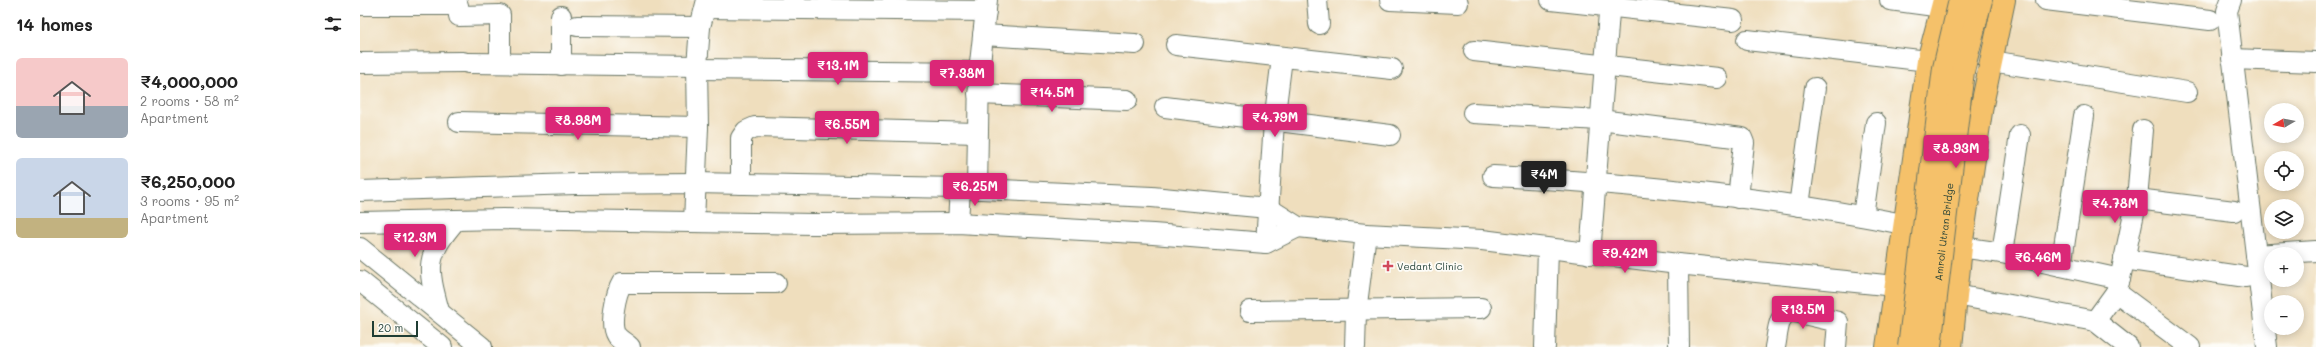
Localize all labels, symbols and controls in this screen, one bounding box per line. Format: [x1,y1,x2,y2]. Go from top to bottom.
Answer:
text: 14 homes [16,13,93,35]
icon: filters [322,13,344,35]
pin: ₹13.1M [805,52,871,86]
text: ₹13.1M [817,56,859,73]
pin: ₹7.38M [929,60,995,94]
text: ₹7.38M [939,64,985,81]
text: ₹4,000,000 [140,70,238,92]
icon: home [48,74,96,122]
pin: ₹14.5M [1019,79,1085,113]
text: ₹14.5M [1030,83,1074,100]
text: 2 rooms · 58 m² [140,92,239,109]
north arrow [2264,103,2304,143]
map controls [2264,103,2304,335]
pin: ₹4.79M [1242,104,1308,138]
pin: ₹8.98M [545,107,611,141]
text: ₹4.79M [1252,108,1298,125]
text: Apartment [140,109,209,126]
text: ₹8.98M [554,111,602,128]
pin: ₹6.55M [814,111,880,145]
text: ₹6.55M [824,115,870,132]
pin: ₹8.93M [1923,135,1989,169]
text: ₹8.93M [1933,139,1979,156]
button: locate [2264,151,2304,191]
pin: ₹4M [1525,161,1563,195]
text: ₹4M [1530,165,1558,182]
text: ₹6,250,000 [140,170,235,192]
pin: ₹6.25M [942,173,1008,207]
icon: home [48,174,96,222]
text: ₹6.25M [952,177,998,194]
street label: Amroli Utran Bridge [1931,182,1957,282]
pin: ₹4.78M [2082,190,2148,224]
text: 3 rooms · 95 m² [140,192,239,209]
text: ₹4.78M [2092,194,2138,211]
button: layers [2264,199,2304,239]
text: Apartment [140,209,209,226]
pin: ₹12.3M [382,224,448,258]
text: ₹12.3M [393,228,437,245]
pin: ₹9.42M [1592,240,1658,274]
text: ₹9.42M [1602,244,1648,261]
pin: ₹6.46M [2005,244,2071,278]
button: + [2264,247,2304,287]
text: ₹6.46M [2014,248,2062,265]
place label: Vedant Clinic [1397,259,1463,273]
marker: Vedant Clinic [1382,260,1394,272]
button: − [2264,295,2304,335]
pin: ₹13.5M [1770,296,1836,330]
text: ₹13.5M [1781,300,1825,317]
scale bar [372,319,418,338]
text: 20 m [378,320,403,335]

